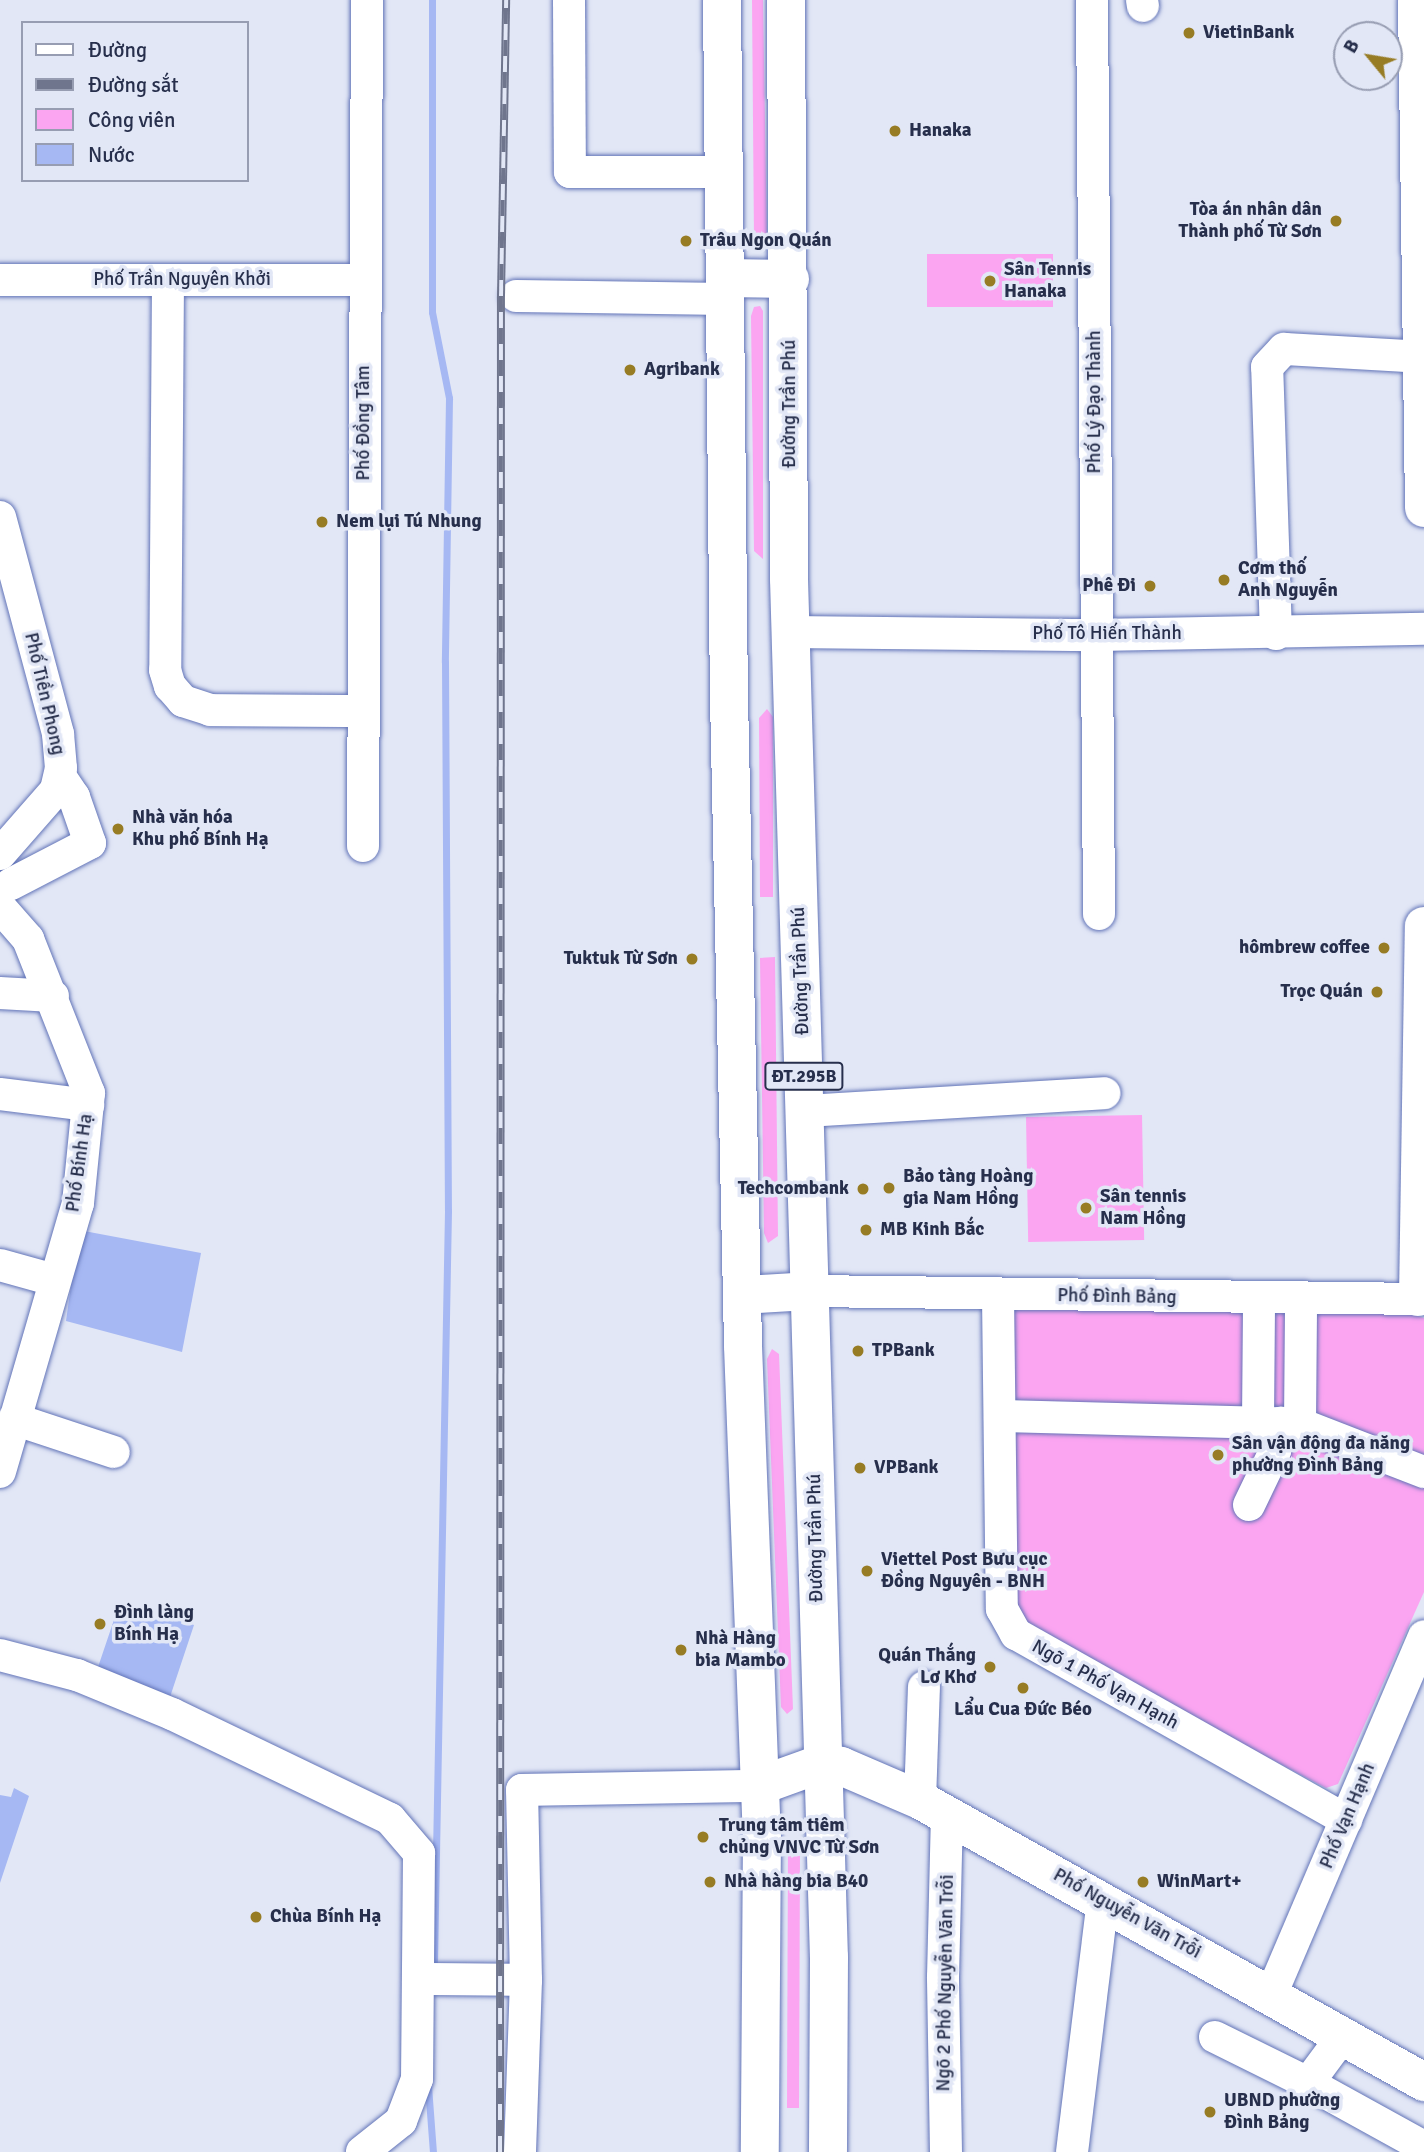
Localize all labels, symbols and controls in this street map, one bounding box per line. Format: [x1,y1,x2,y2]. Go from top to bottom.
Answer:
legend [21,21,248,182]
north arrow [1333,21,1403,91]
place label: VietinBank [1203,22,1295,44]
marker: VietinBank [1181,25,1197,41]
text: B [1338,35,1365,58]
text: Đường [88,37,147,63]
text: Đường sắt [88,72,179,98]
text: Công viên [88,107,176,133]
place label: Hanaka [909,120,972,142]
marker: Hanaka [887,123,903,139]
text: Nước [88,142,135,168]
place label: Tòa án nhân dân Thành phố Từ Sơn [1179,199,1322,243]
marker: Tòa án nhân dân Thành phố Từ Sơn [1328,213,1344,229]
place label: Trâu Ngon Quán [700,230,832,252]
marker: Trâu Ngon Quán [678,233,694,249]
place label: Sân Tennis Hanaka [1004,259,1091,303]
street label: Phố Trần Nguyên Khởi [93,269,271,291]
marker: Sân Tennis Hanaka [982,273,998,289]
street label: Phố Lý Đạo Thành [1084,330,1106,474]
street label: Đường Trần Phú [779,340,801,468]
place label: Agribank [644,359,720,381]
marker: Agribank [622,362,638,378]
street label: Phố Đồng Tâm [353,365,375,481]
place label: Nem lụi Tú Nhung [336,511,482,533]
marker: Nem lụi Tú Nhung [314,514,330,530]
place label: Cơm thố Anh Nguyễn [1238,558,1338,602]
marker: Cơm thố Anh Nguyễn [1216,572,1232,588]
place label: Phê Đi [1082,575,1136,597]
marker: Phê Đi [1142,578,1158,594]
street label: Phố Tô Hiến Thành [1032,623,1182,645]
street label: Phố Tiền Phong [19,630,69,758]
place label: Nhà văn hóa Khu phố Bính Hạ [132,807,268,851]
marker: Nhà văn hóa Khu phố Bính Hạ [110,821,126,837]
street label: Đường Trần Phú [787,906,815,1036]
place label: hômbrew coffee [1239,937,1370,959]
marker: hômbrew coffee [1376,940,1392,956]
place label: Tuktuk Từ Sơn [564,948,678,970]
marker: Tuktuk Từ Sơn [684,951,700,967]
place label: Trọc Quán [1281,981,1363,1003]
marker: Trọc Quán [1369,984,1385,1000]
road number: ĐT.295B [764,1062,844,1091]
street label: Phố Bính Hạ [62,1112,98,1214]
place label: Bảo tàng Hoàng gia Nam Hồng [903,1166,1033,1210]
place label: Techcombank [738,1178,849,1200]
marker: Bảo tàng Hoàng gia Nam Hồng [881,1180,897,1196]
marker: Techcombank [855,1181,871,1197]
place label: Sân tennis Nam Hồng [1100,1186,1186,1230]
marker: Sân tennis Nam Hồng [1078,1200,1094,1216]
place label: MB Kinh Bắc [880,1219,984,1241]
marker: MB Kinh Bắc [858,1222,874,1238]
street label: Phố Đình Bảng [1057,1285,1177,1309]
place label: TPBank [872,1340,935,1362]
marker: TPBank [850,1343,866,1359]
place label: Sân vận động đa năng phường Đình Bảng [1232,1433,1410,1477]
marker: Sân vận động đa năng phường Đình Bảng [1210,1447,1226,1463]
place label: VPBank [874,1457,938,1479]
marker: VPBank [852,1460,868,1476]
street label: Đường Trần Phú [803,1474,829,1602]
place label: Viettel Post Bưu cục Đồng Nguyên - BNH [881,1549,1047,1593]
marker: Viettel Post Bưu cục Đồng Nguyên - BNH [859,1563,875,1579]
place label: Đình làng Bính Hạ [114,1602,194,1646]
marker: Đình làng Bính Hạ [92,1616,108,1632]
place label: Nhà Hàng bia Mambo [695,1628,786,1672]
street label: Ngõ 1 Phố Vạn Hạnh [1028,1635,1182,1735]
marker: Nhà Hàng bia Mambo [673,1642,689,1658]
place label: Quán Thắng Lơ Khơ [878,1645,976,1689]
marker: Quán Thắng Lơ Khơ [982,1659,998,1675]
marker: Lẩu Cua Đức Béo [1015,1680,1031,1696]
place label: Lẩu Cua Đức Béo [954,1699,1092,1721]
street label: Phố Vạn Hạnh [1315,1760,1381,1872]
place label: Trung tâm tiêm chủng VNVC Từ Sơn [719,1815,879,1859]
marker: Trung tâm tiêm chủng VNVC Từ Sơn [693,1827,713,1847]
street label: Phố Nguyễn Văn Trỗi [1049,1864,1205,1964]
place label: Nhà hàng bia B40 [724,1871,868,1893]
place label: WinMart+ [1157,1871,1241,1893]
marker: Nhà hàng bia B40 [702,1874,718,1890]
street label: Ngõ 2 Phố Nguyễn Văn Trỗi [933,1874,959,2092]
marker: WinMart+ [1135,1874,1151,1890]
place label: Chùa Bính Hạ [270,1906,381,1928]
marker: Chùa Bính Hạ [248,1909,264,1925]
place label: UBND phường Đình Bảng [1224,2090,1340,2134]
marker: UBND phường Đình Bảng [1202,2104,1218,2120]

